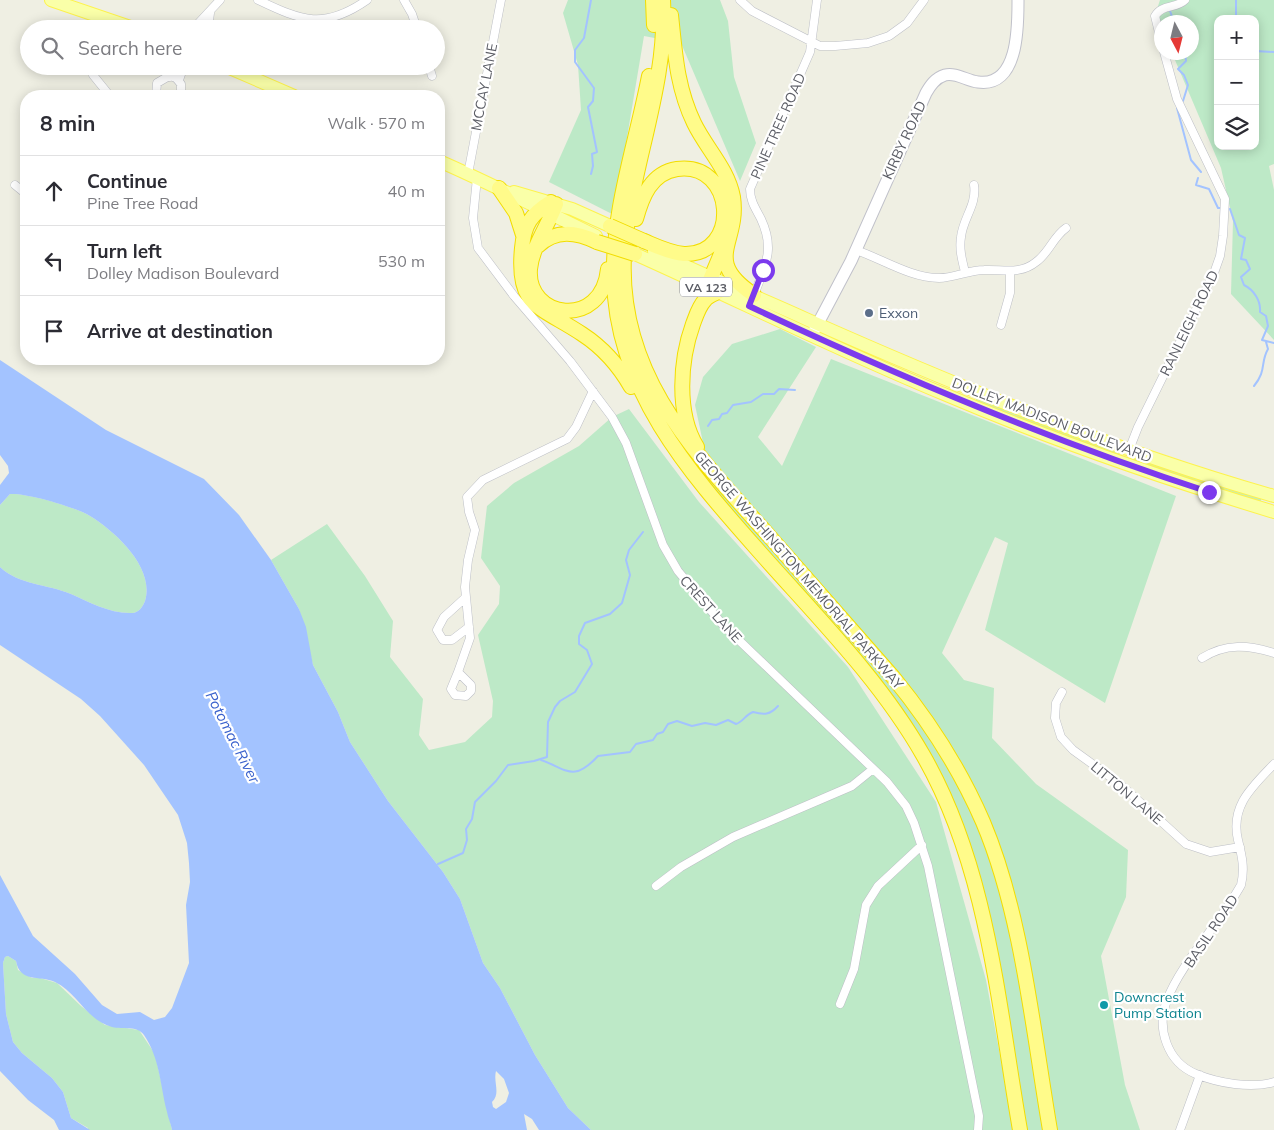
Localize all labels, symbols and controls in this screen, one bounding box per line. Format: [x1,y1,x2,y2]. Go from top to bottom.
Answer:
north arrow [1154,15,1199,60]
map controls [1214,15,1259,150]
button: + [1214,15,1259,60]
search box [20,20,445,75]
icon: search [38,34,66,62]
text: Search here [78,36,182,60]
street label: MCCAY LANE [467,42,501,132]
button: − [1214,60,1259,105]
street label: PINE TREE ROAD [747,70,809,182]
street label: KIRBY ROAD [878,98,930,182]
button: layers [1214,105,1259,150]
text: 8 min [40,110,95,136]
text: Walk · 570 m [327,113,425,133]
text: Continue [87,169,167,193]
icon: ahead [40,177,68,205]
text: 40 m [388,181,425,201]
text: Pine Tree Road [87,193,198,213]
text: Turn left [87,239,162,263]
icon: left [40,247,68,275]
text: 530 m [378,251,425,271]
route start [752,259,775,282]
text: Dolley Madison Boulevard [87,263,279,283]
street label: RANLEIGH ROAD [1156,267,1222,379]
road number: VA 123 [680,278,732,296]
place label: Exxon [879,304,918,322]
marker: Exxon [863,307,875,319]
icon: arrive [40,317,68,345]
text: Arrive at destination [87,319,273,343]
street label: DOLLEY MADISON BOULEVARD [950,374,1154,466]
street label: GEORGE WASHINGTON MEMORIAL PARKWAY [691,447,908,693]
route end [1198,481,1221,504]
street label: CREST LANE [676,572,746,646]
water label: Potomac River [202,688,265,787]
street label: LITTON LANE [1087,758,1167,828]
street label: BASIL ROAD [1180,891,1242,971]
place label: Downcrest Pump Station [1114,988,1202,1022]
marker: Downcrest Pump Station [1098,999,1110,1011]

